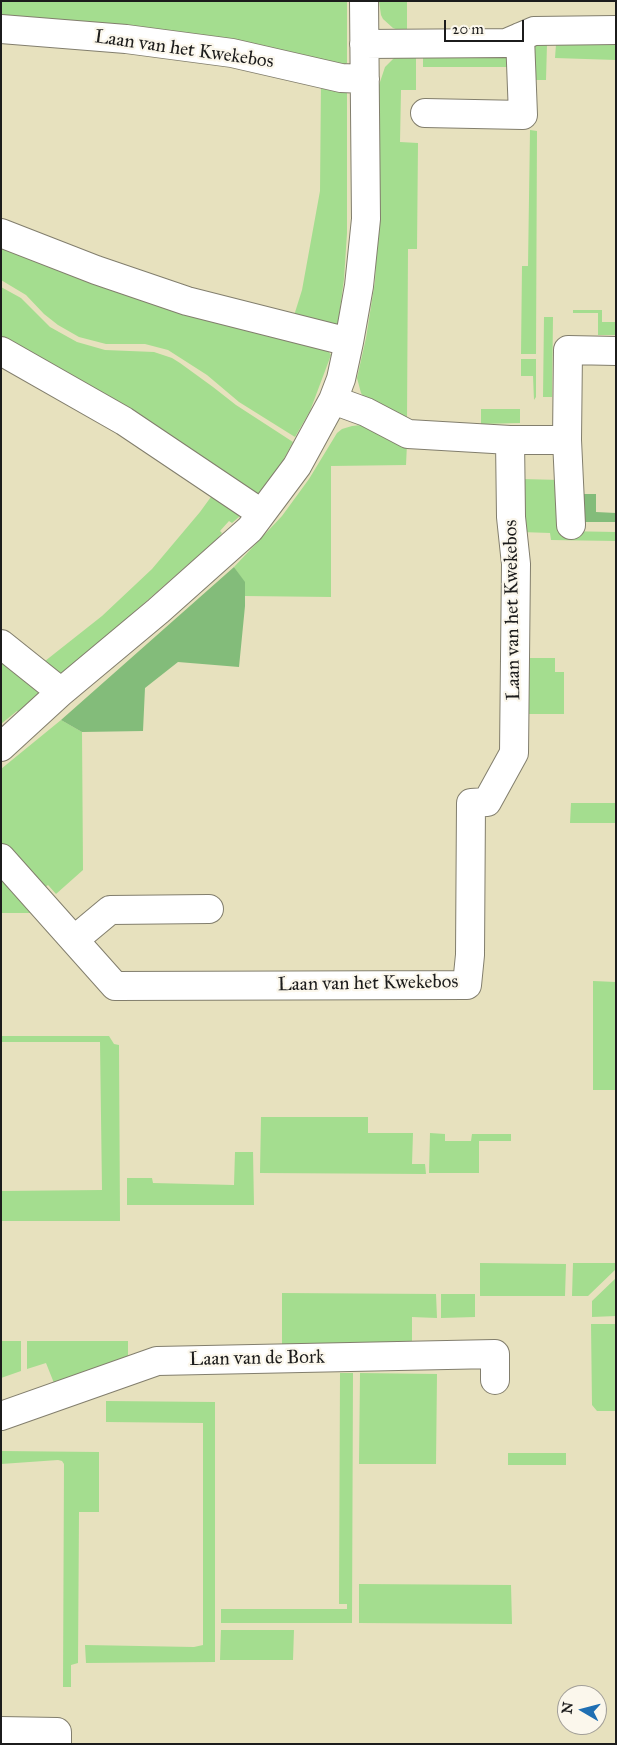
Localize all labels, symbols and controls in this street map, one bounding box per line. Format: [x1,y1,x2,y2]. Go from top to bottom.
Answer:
scale bar [447,10,527,42]
text: 20 m [452,20,484,38]
street label: Laan van het Kwekebos [93,26,275,74]
street label: Laan van het Kwekebos [500,520,526,700]
street label: Laan van het Kwekebos [278,971,458,997]
street label: Laan van de Bork [189,1346,325,1372]
north arrow [557,1685,607,1735]
text: N [558,1701,577,1715]

